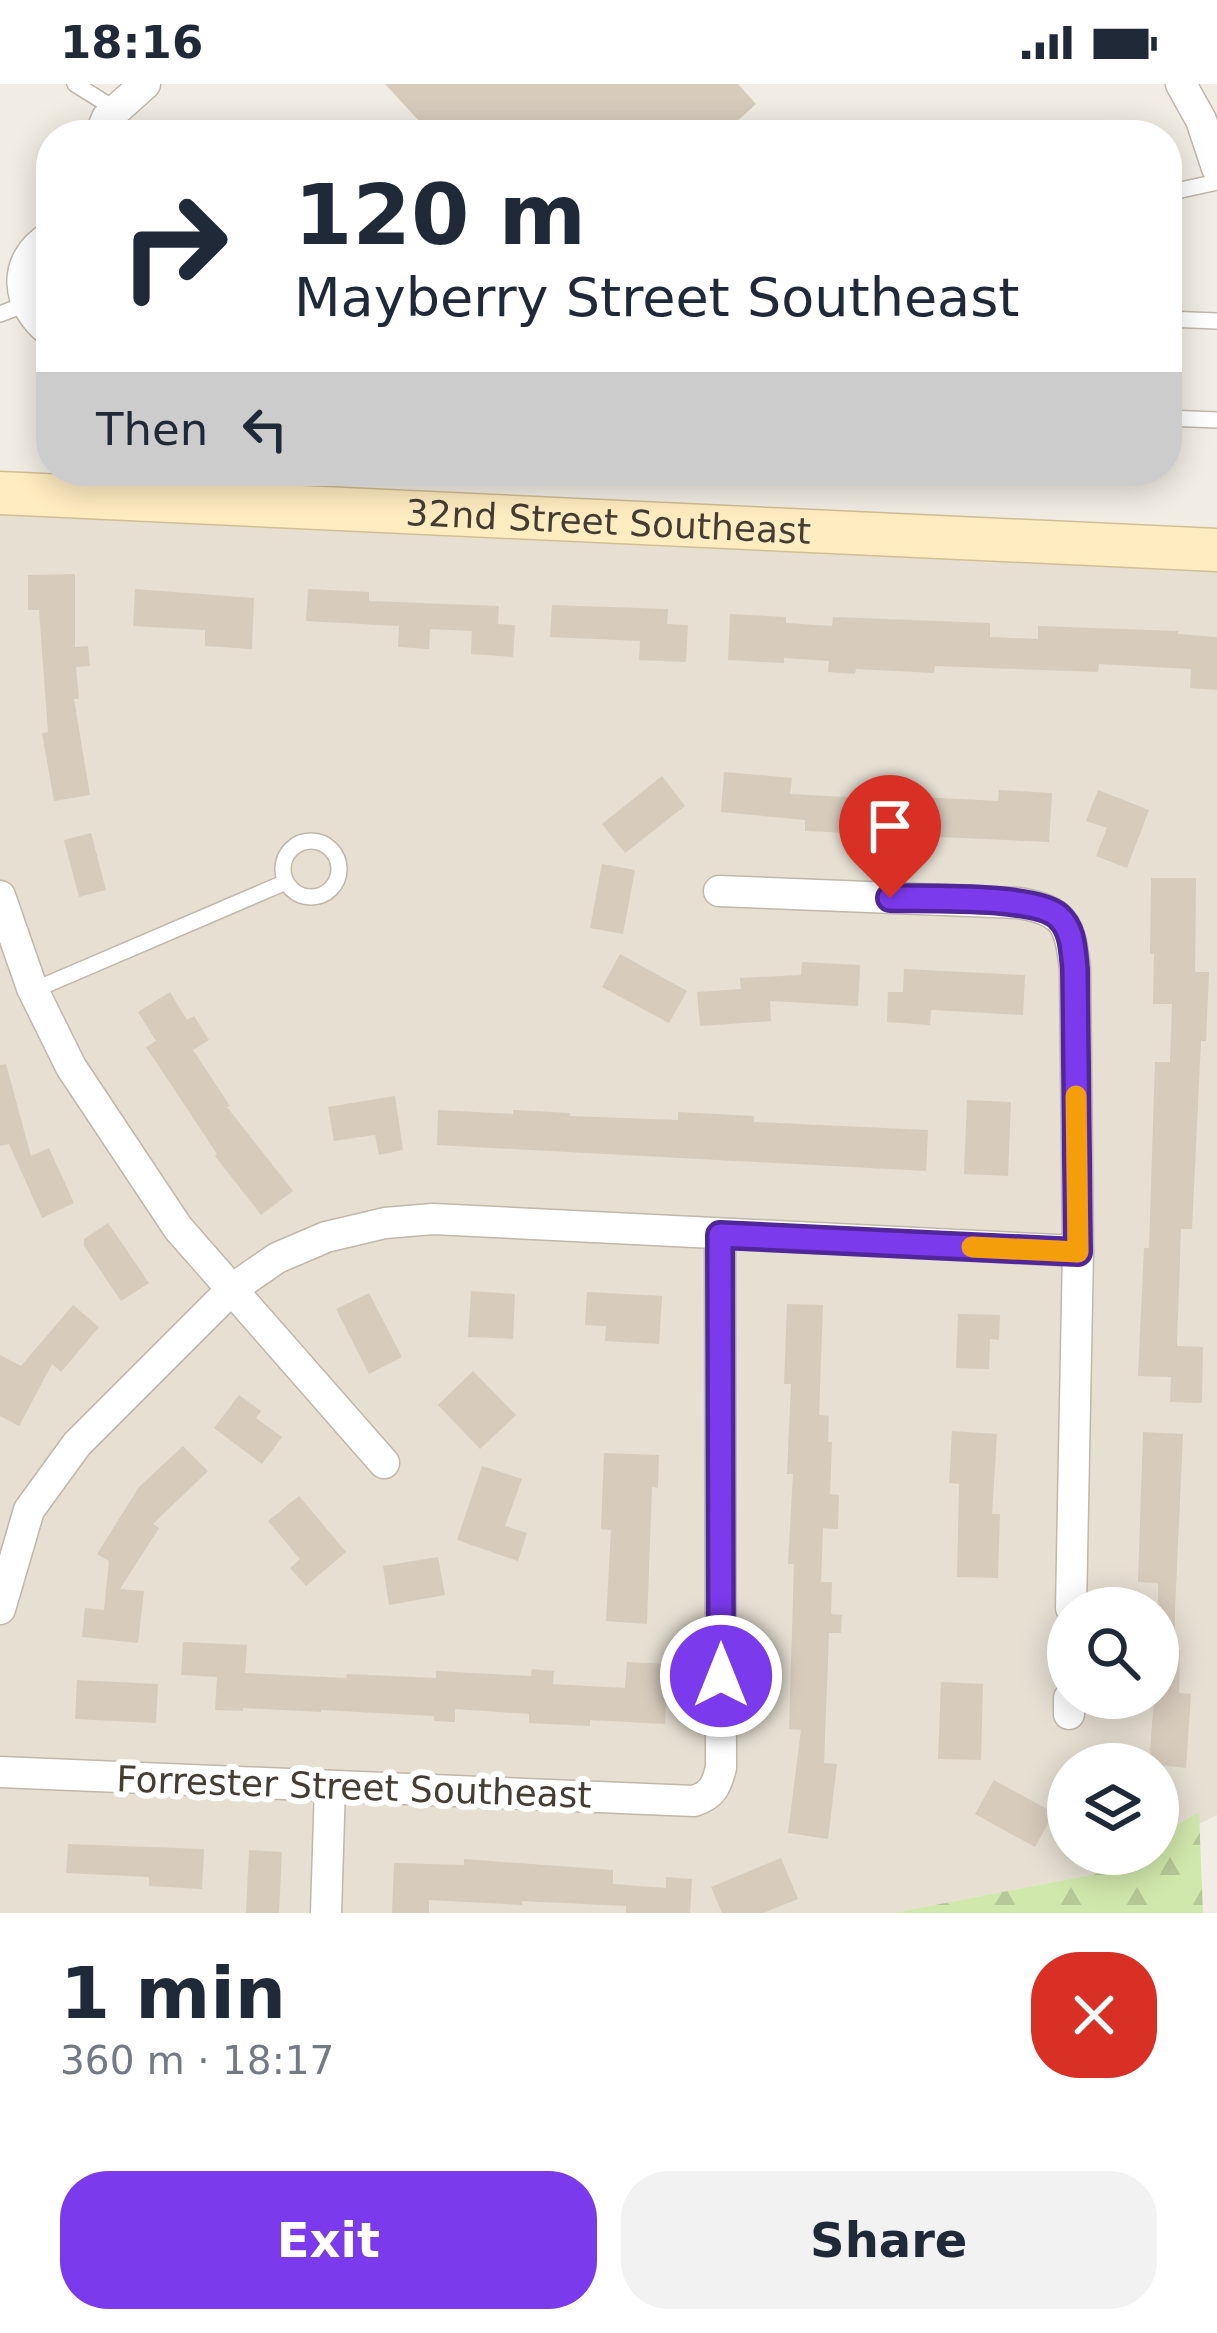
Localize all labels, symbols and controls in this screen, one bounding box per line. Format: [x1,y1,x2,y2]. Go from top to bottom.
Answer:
text: 18:16 [60,16,203,69]
text: 120 m [294,166,586,264]
icon: right [96,168,252,324]
text: Mayberry Street Southeast [294,266,1020,329]
icon: left [232,396,298,462]
text: Then [96,403,208,456]
street label: 32nd Street Southeast [405,492,812,551]
pin [839,775,941,898]
icon: arrive [857,793,923,859]
map controls [1047,1587,1179,1875]
button: search [1047,1587,1179,1719]
position arrow [658,1613,784,1739]
button: layers [1047,1743,1179,1875]
street label: Forrester Street Southeast [116,1758,592,1816]
text: 1 min [60,1951,286,2035]
button: close [1031,1952,1157,2078]
text: 360 m · 18:17 [60,2038,334,2083]
button: Exit [60,2171,597,2309]
button: Share [621,2171,1157,2309]

